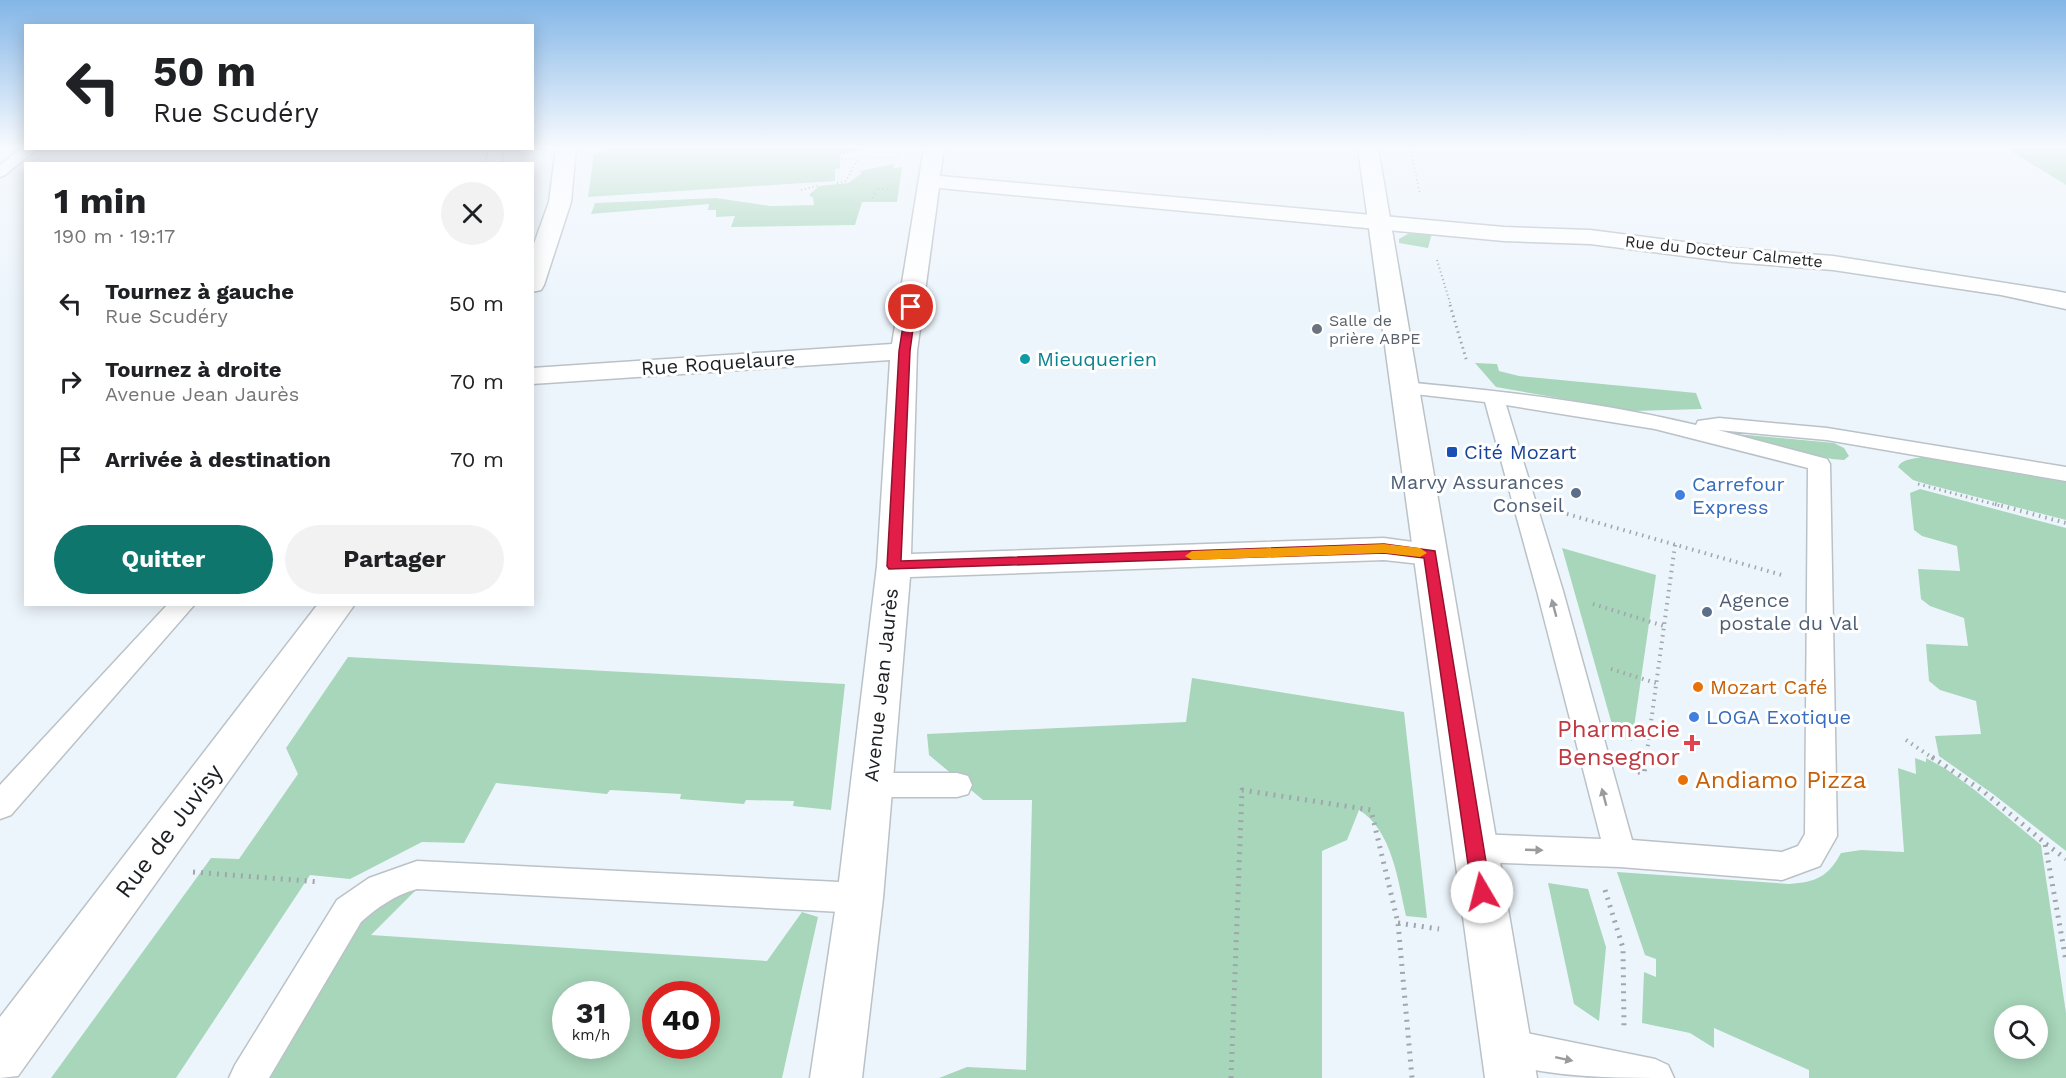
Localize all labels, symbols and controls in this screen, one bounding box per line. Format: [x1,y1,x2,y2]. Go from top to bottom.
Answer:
text: 50 m [153,47,256,96]
icon: left [54,48,132,126]
text: Rue Scudéry [153,97,319,129]
text: 1 min [54,180,146,222]
button: close [441,182,504,245]
text: 190 m · 19:17 [54,224,175,248]
street label: Rue du Docteur Calmette [1624,232,1824,271]
text: Tournez à gauche [105,279,294,304]
pin [885,281,936,332]
icon: left [54,287,87,320]
icon: arrive [894,290,927,323]
text: 50 m [449,291,504,316]
text: Rue Scudéry [105,304,228,328]
place label: Salle de prière ABPE [1329,311,1420,348]
marker: Salle de prière ABPE [1310,322,1324,336]
street label: Rue Roquelaure [640,346,796,380]
place label: Mieuquerien [1037,347,1157,371]
marker: Mieuquerien [1018,352,1032,366]
text: Tournez à droite [105,357,282,382]
icon: right [54,365,87,398]
text: 70 m [450,369,504,394]
text: Avenue Jean Jaurès [105,382,299,406]
place label: Cité Mozart [1464,440,1577,464]
icon: arrive [54,443,87,476]
marker: Cité Mozart [1445,445,1459,459]
text: Arrivée à destination [105,447,331,472]
text: 70 m [450,447,504,472]
place label: Marvy Assurances Conseil [1390,470,1564,517]
place label: Carrefour Express [1692,472,1785,519]
marker: Marvy Assurances Conseil [1569,486,1583,500]
marker: Carrefour Express [1673,488,1687,502]
button: Quitter [54,525,273,594]
button: Partager [285,525,504,594]
street label: Avenue Jean Jaurès [859,587,903,783]
place label: Agence postale du Val [1719,588,1858,635]
one-way arrow [1549,599,1559,617]
marker: Agence postale du Val [1700,605,1714,619]
place label: Mozart Café [1710,675,1828,699]
marker: Mozart Café [1691,680,1705,694]
place label: LOGA Exotique [1706,705,1851,729]
marker: LOGA Exotique [1687,710,1701,724]
place label: Pharmacie Bensegnor [1557,715,1680,771]
marker: Pharmacie Bensegnor [1685,736,1699,750]
street label: Rue de Juvisy [110,758,229,903]
place label: Andiamo Pizza [1695,766,1866,794]
marker: Andiamo Pizza [1676,773,1690,787]
one-way arrow [1599,788,1609,806]
one-way arrow [1524,845,1543,855]
position arrow [1450,860,1514,924]
speed limit sign: 40 [642,981,720,1059]
text: 31 [576,995,606,1030]
map controls [1994,1005,2048,1059]
button: search [1994,1005,2048,1059]
text: km/h [572,1026,610,1044]
one-way arrow [1554,1055,1573,1064]

